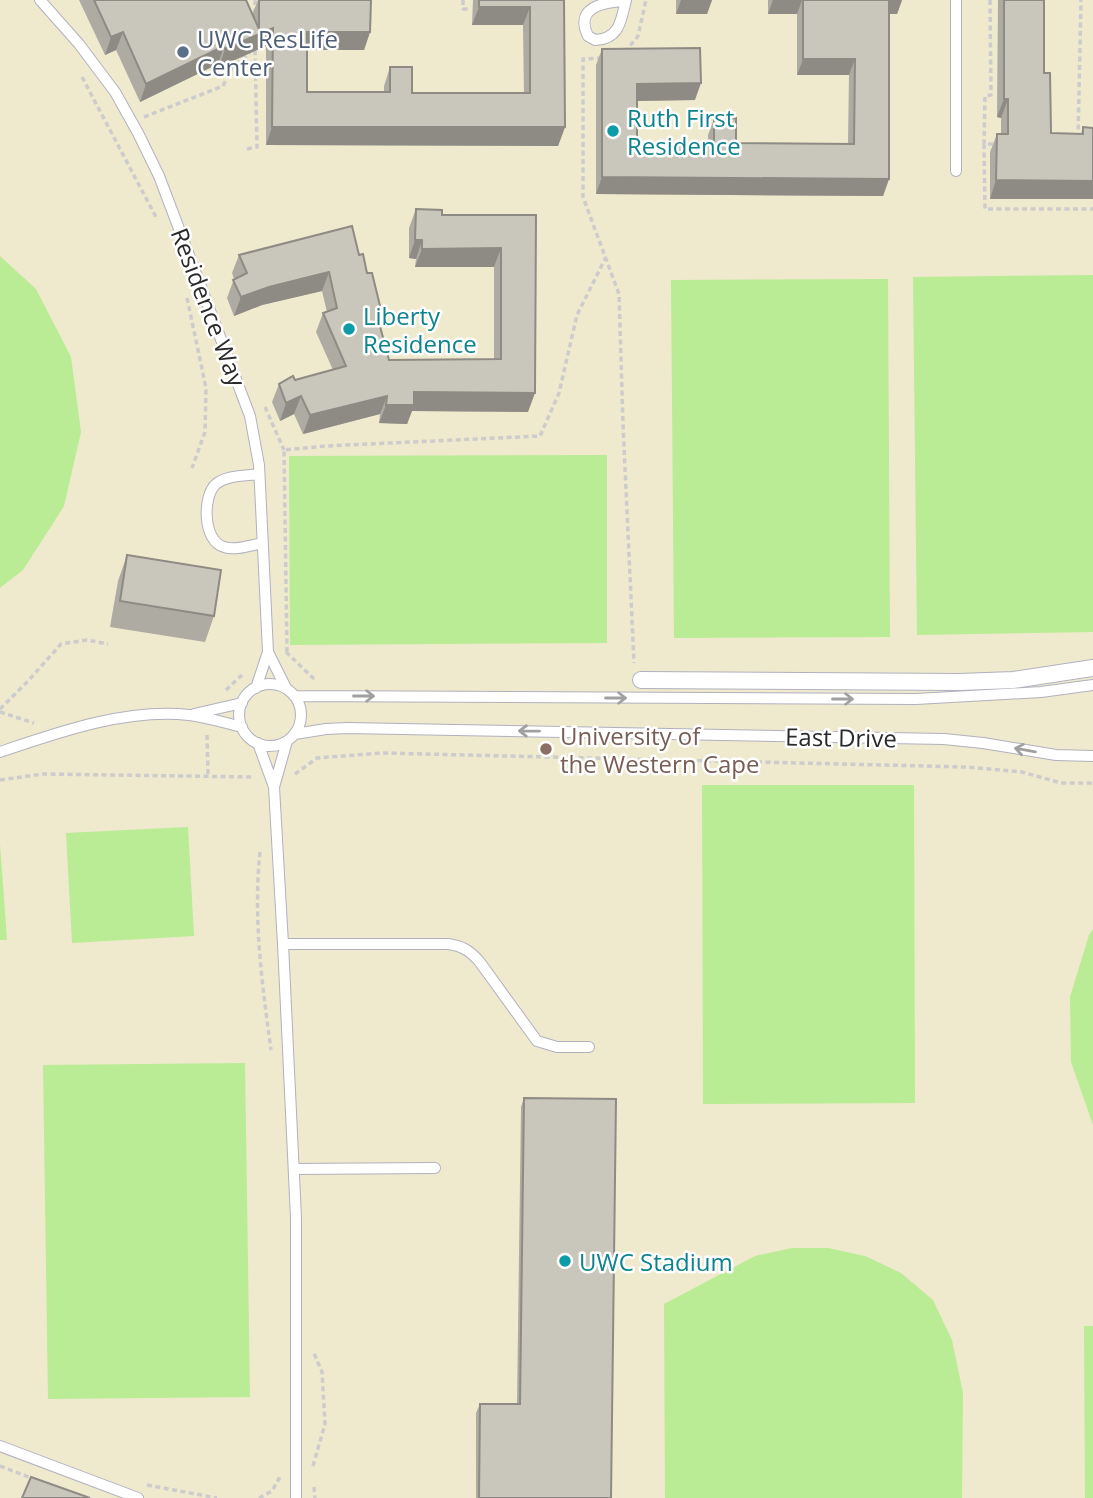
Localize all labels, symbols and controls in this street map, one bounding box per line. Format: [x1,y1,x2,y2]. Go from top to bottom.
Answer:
place label: UWC ResLife Center [197,22,338,83]
marker: UWC ResLife Center [175,44,191,60]
place label: Ruth First Residence [627,101,741,162]
marker: Ruth First Residence [605,123,621,139]
street label: Residence Way [164,223,255,392]
place label: Liberty Residence [363,299,477,360]
marker: Liberty Residence [341,321,357,337]
one-way arrow [352,690,375,703]
one-way arrow [604,691,627,705]
one-way arrow [831,692,854,706]
place label: University of the Western Cape [560,719,759,780]
street label: East Drive [785,720,897,754]
one-way arrow [518,724,541,738]
marker: University of the Western Cape [538,741,554,757]
one-way arrow [1014,743,1037,756]
place label: UWC Stadium [579,1245,733,1278]
marker: UWC Stadium [557,1253,573,1269]

